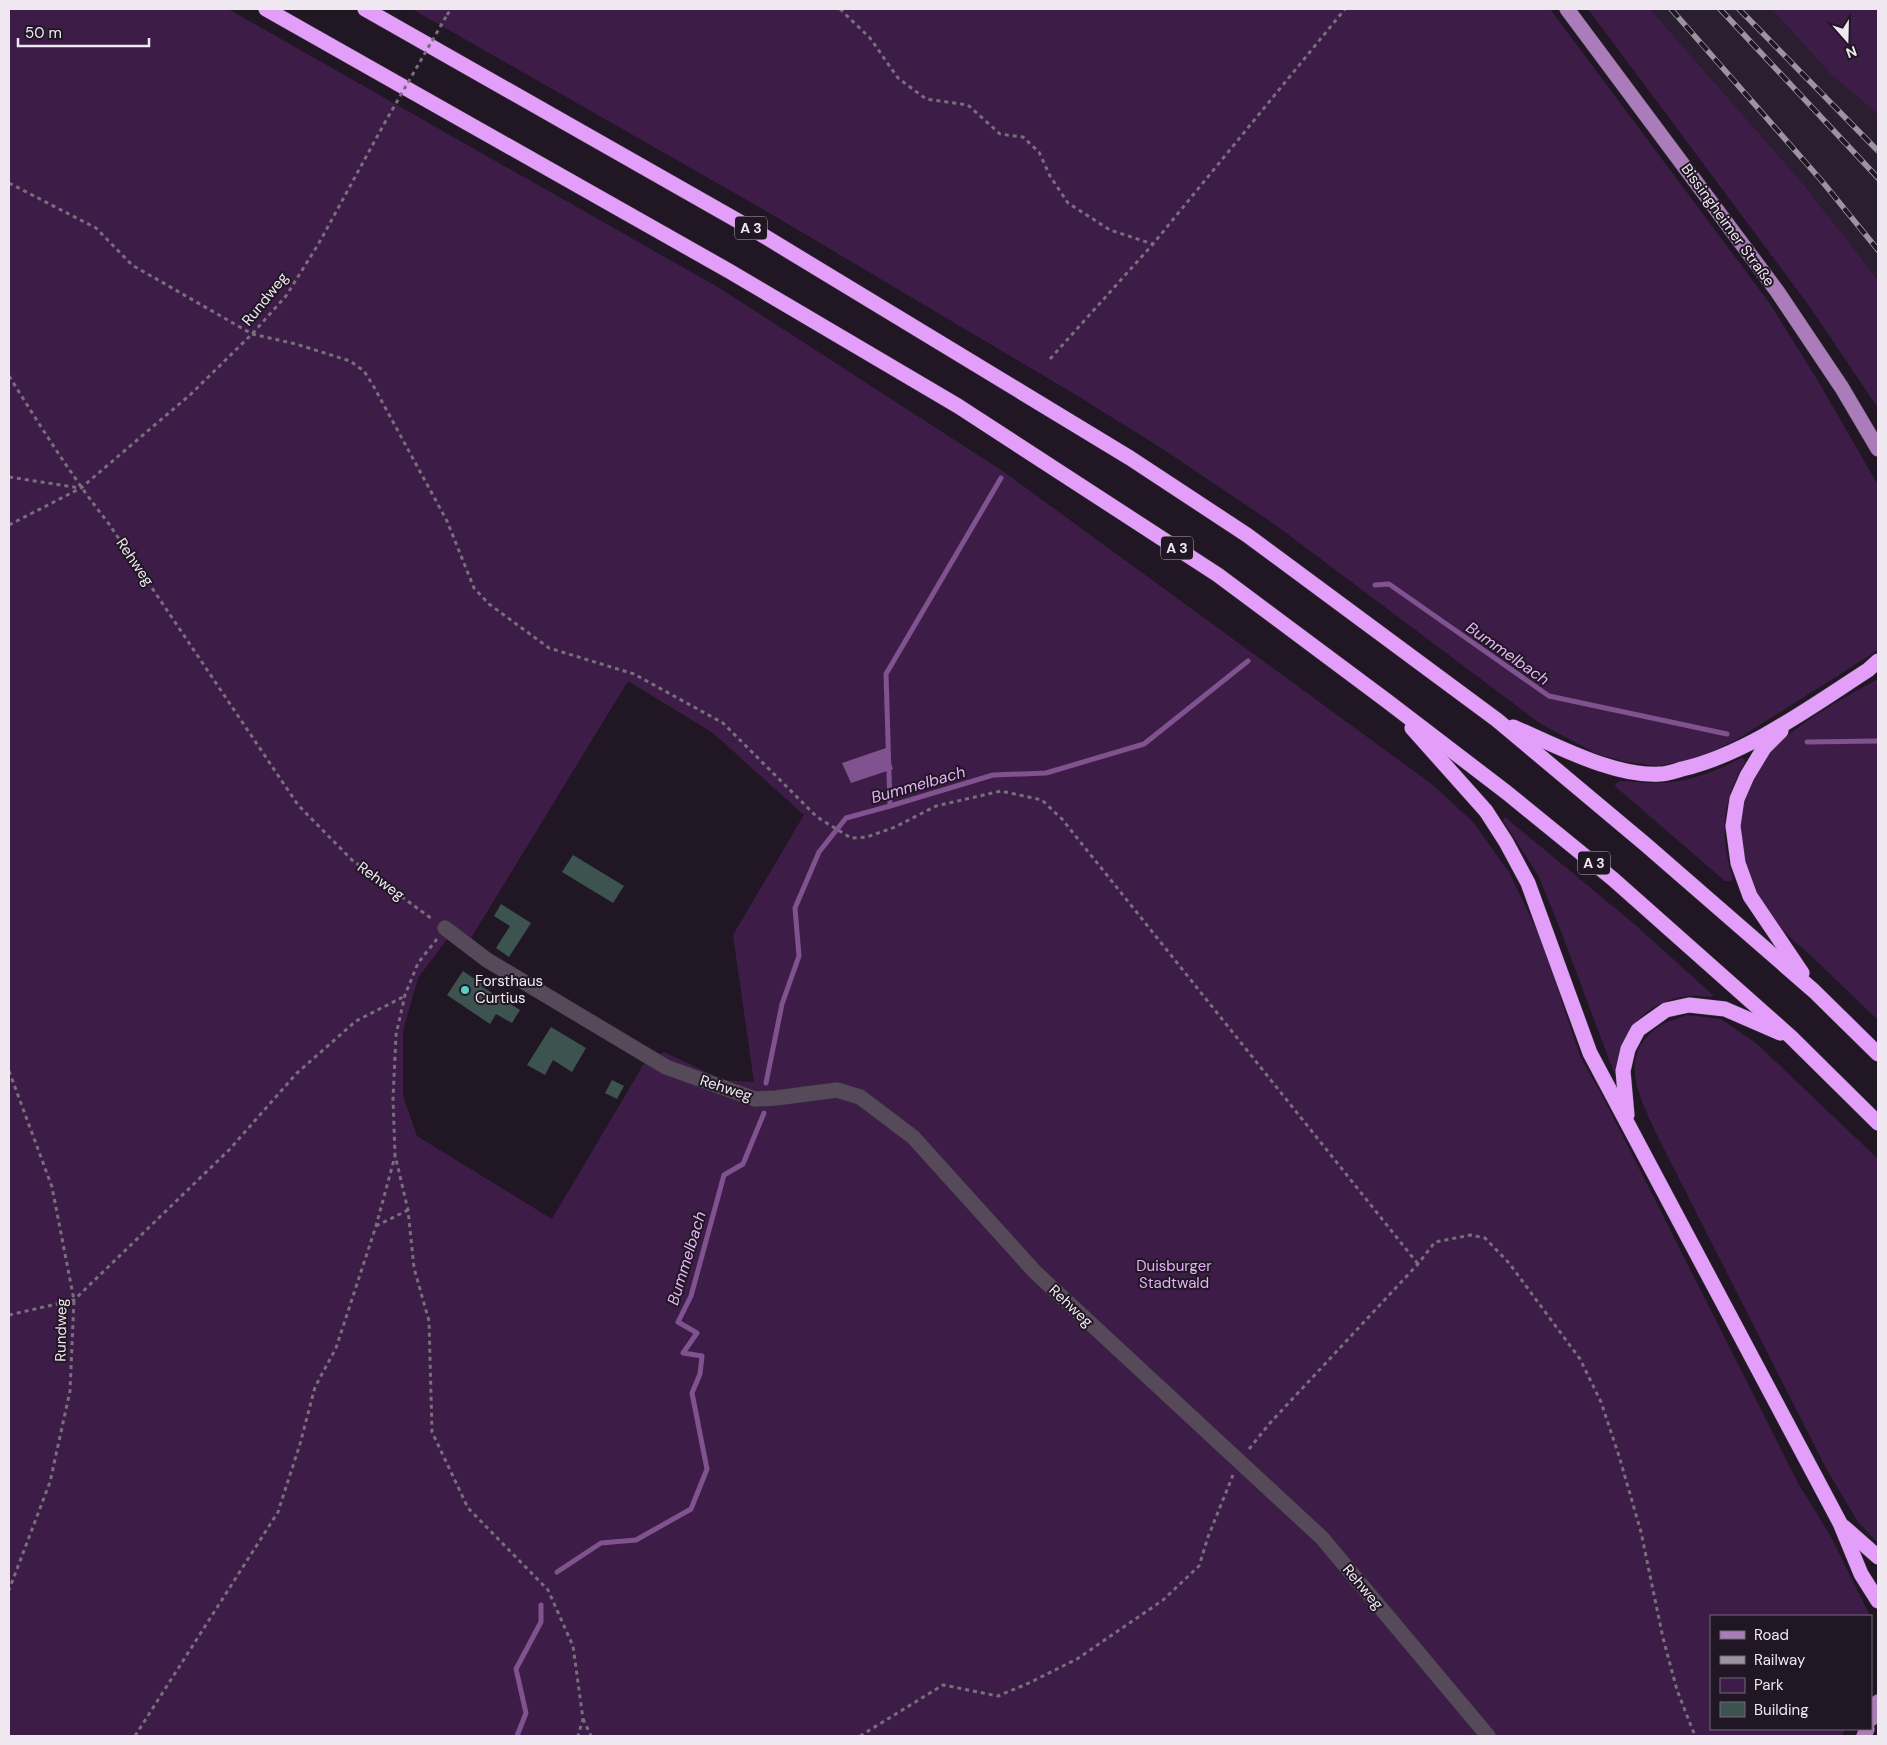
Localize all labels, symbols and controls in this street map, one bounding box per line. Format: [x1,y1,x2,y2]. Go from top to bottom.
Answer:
scale bar [18,15,149,47]
north arrow [1822,15,1872,65]
text: 50 m [25,23,62,43]
text: N [1844,42,1859,62]
street label: Bissingheimer Straße [1677,160,1779,290]
road number: A 3 [735,217,767,240]
street label: Rundweg [237,268,293,330]
street label: Rehweg [112,534,158,590]
road number: A 3 [1161,536,1193,560]
water label: Bummelbach [1462,617,1553,690]
water label: Bummelbach [869,761,968,808]
road number: A 3 [1578,851,1610,874]
street label: Rehweg [353,857,409,905]
place label: Forsthaus Curtius [475,971,543,1008]
marker: Forsthaus Curtius [459,984,471,996]
street label: Rehweg [697,1070,755,1106]
water label: Bummelbach [662,1209,711,1308]
park label: Duisburger Stadtwald [1136,1256,1212,1293]
street label: Rehweg [1045,1280,1097,1332]
street label: Rundweg [50,1298,72,1362]
street label: Rehweg [1338,1560,1388,1614]
legend [1710,1615,1872,1730]
text: Road [1754,1625,1789,1645]
text: Railway [1754,1650,1806,1670]
text: Park [1754,1675,1784,1695]
text: Building [1754,1700,1809,1720]

